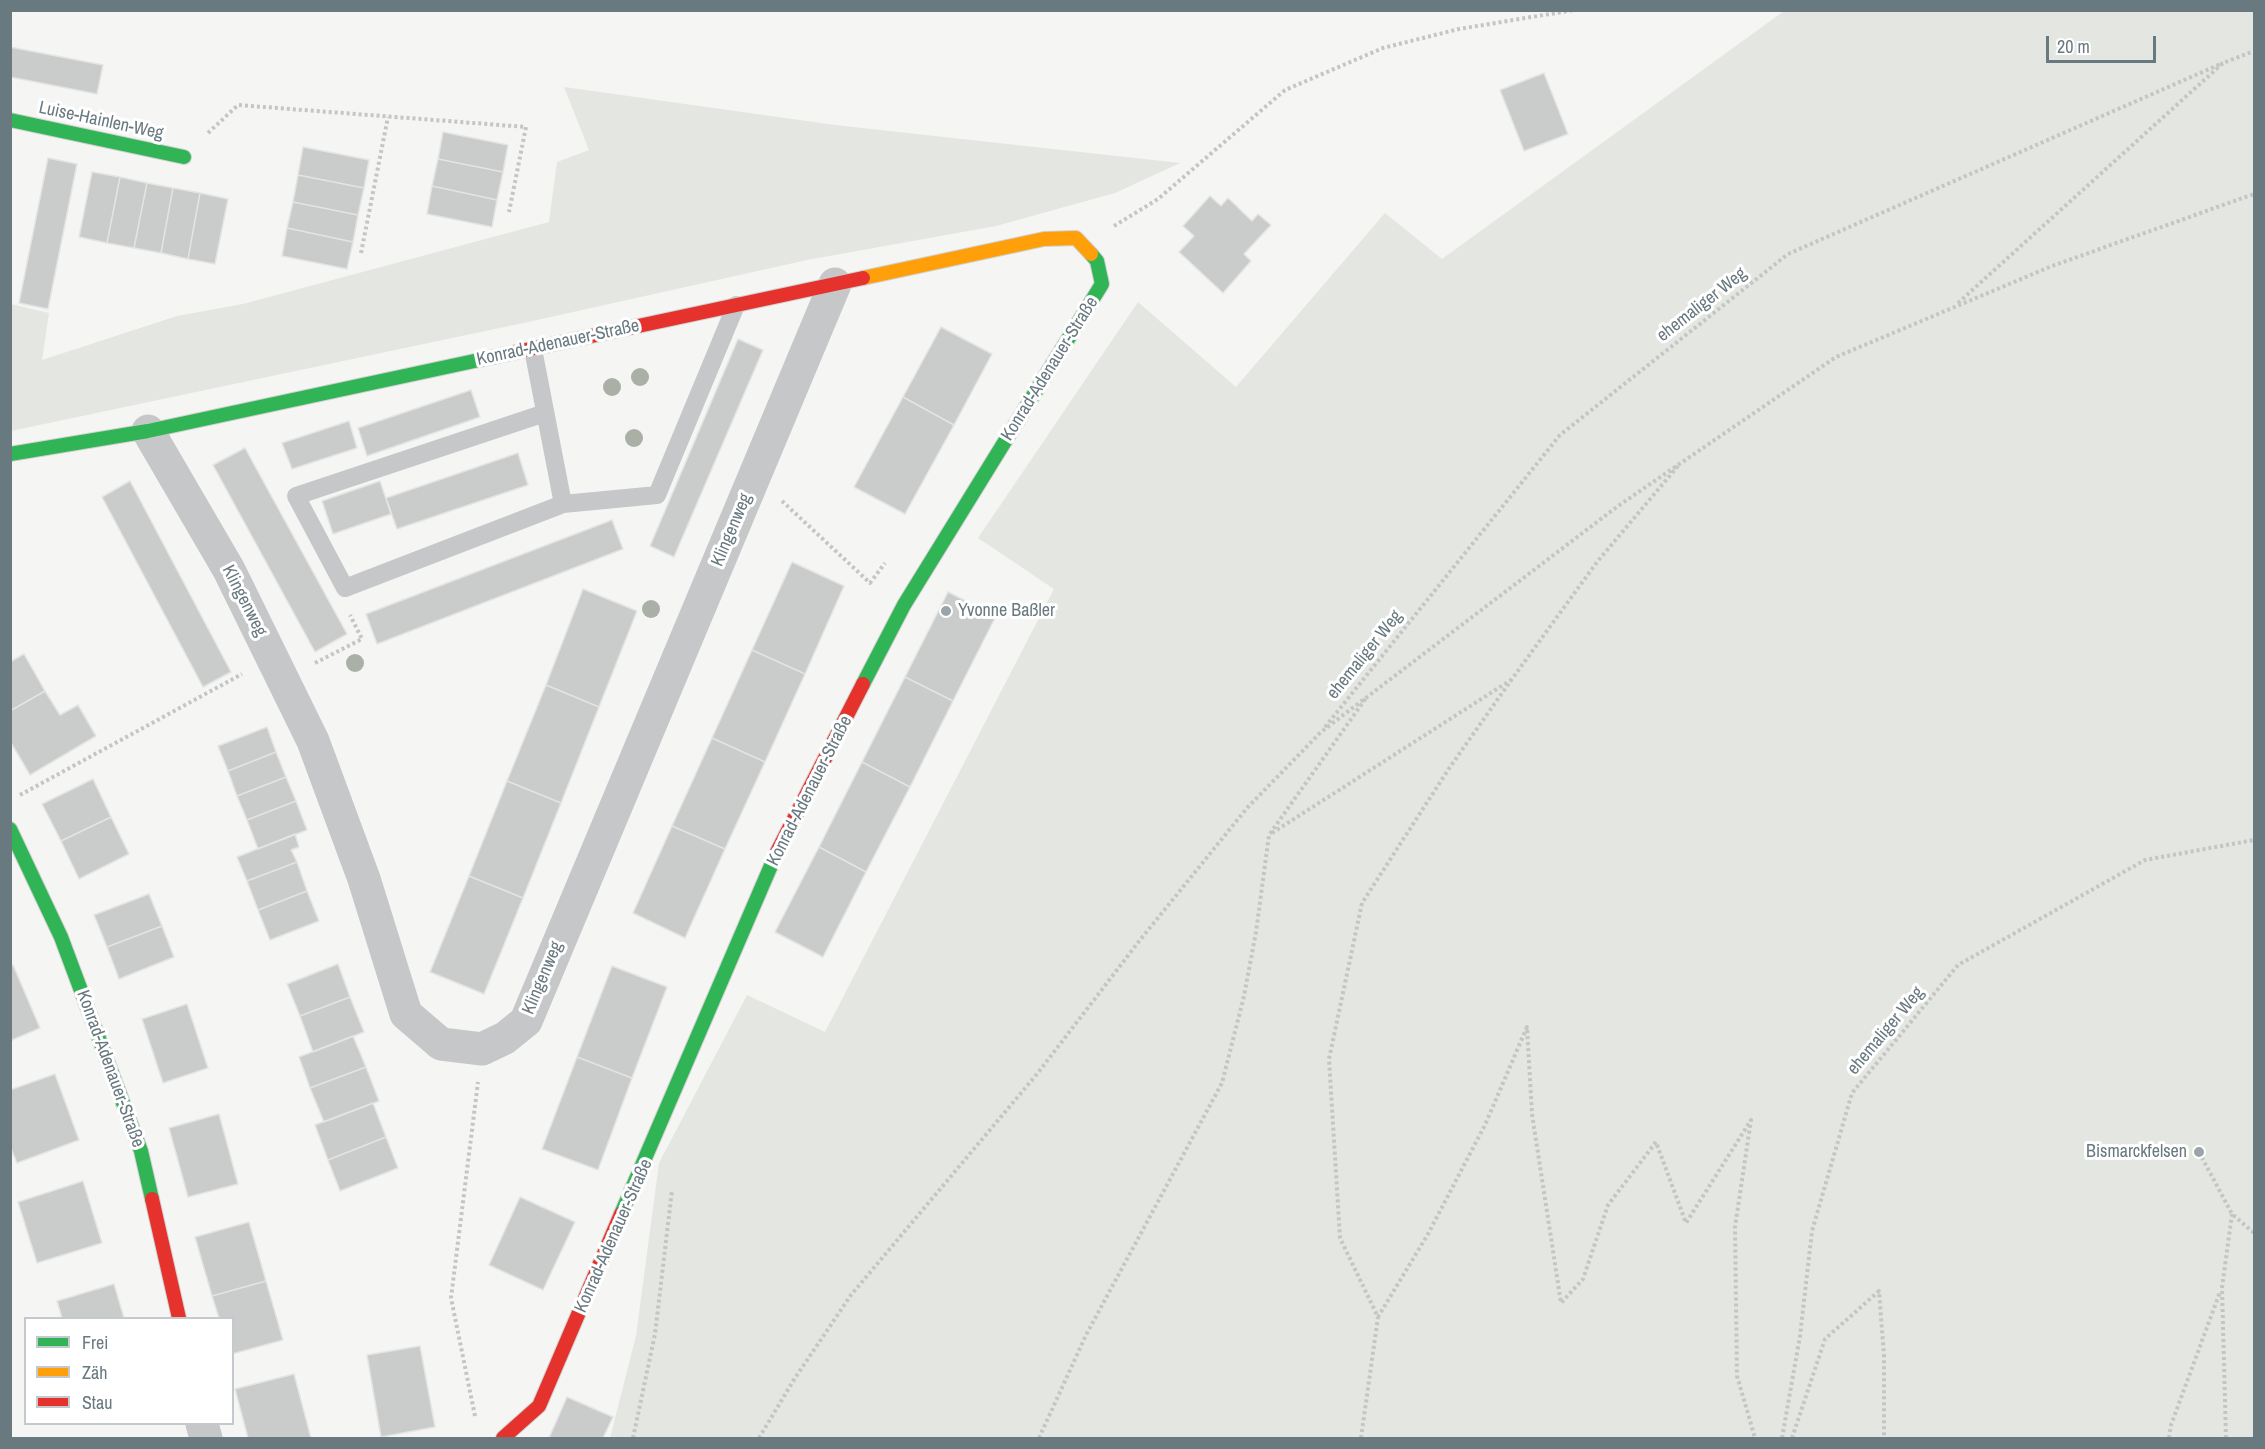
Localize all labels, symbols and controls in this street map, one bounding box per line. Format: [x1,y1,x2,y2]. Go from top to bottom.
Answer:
scale bar [2049,24,2158,62]
text: 20 m [2057,34,2090,59]
street label: Luise-Hainlen-Weg [37,97,165,145]
street label: ehemaliger Weg [1653,263,1751,347]
street label: Konrad-Adenauer-Straße [997,293,1103,445]
street label: Konrad-Adenauer-Straße [475,315,641,371]
street label: Klingenweg [707,490,757,570]
street label: Klingenweg [217,562,271,640]
place label: Yvonne Baßler [958,600,1055,622]
marker: Yvonne Baßler [939,604,953,618]
street label: ehemaliger Weg [1323,606,1407,704]
street label: Konrad-Adenauer-Straße [763,712,857,870]
street label: Klingenweg [518,938,568,1018]
street label: ehemaliger Weg [1843,983,1929,1079]
street label: Konrad-Adenauer-Straße [72,987,148,1151]
place label: Bismarckfelsen [2086,1141,2187,1163]
marker: Bismarckfelsen [2192,1145,2206,1159]
street label: Konrad-Adenauer-Straße [570,1156,658,1316]
legend [24,1317,234,1425]
text: Frei [82,1330,108,1355]
text: Zäh [82,1360,107,1385]
text: Stau [82,1390,112,1415]

